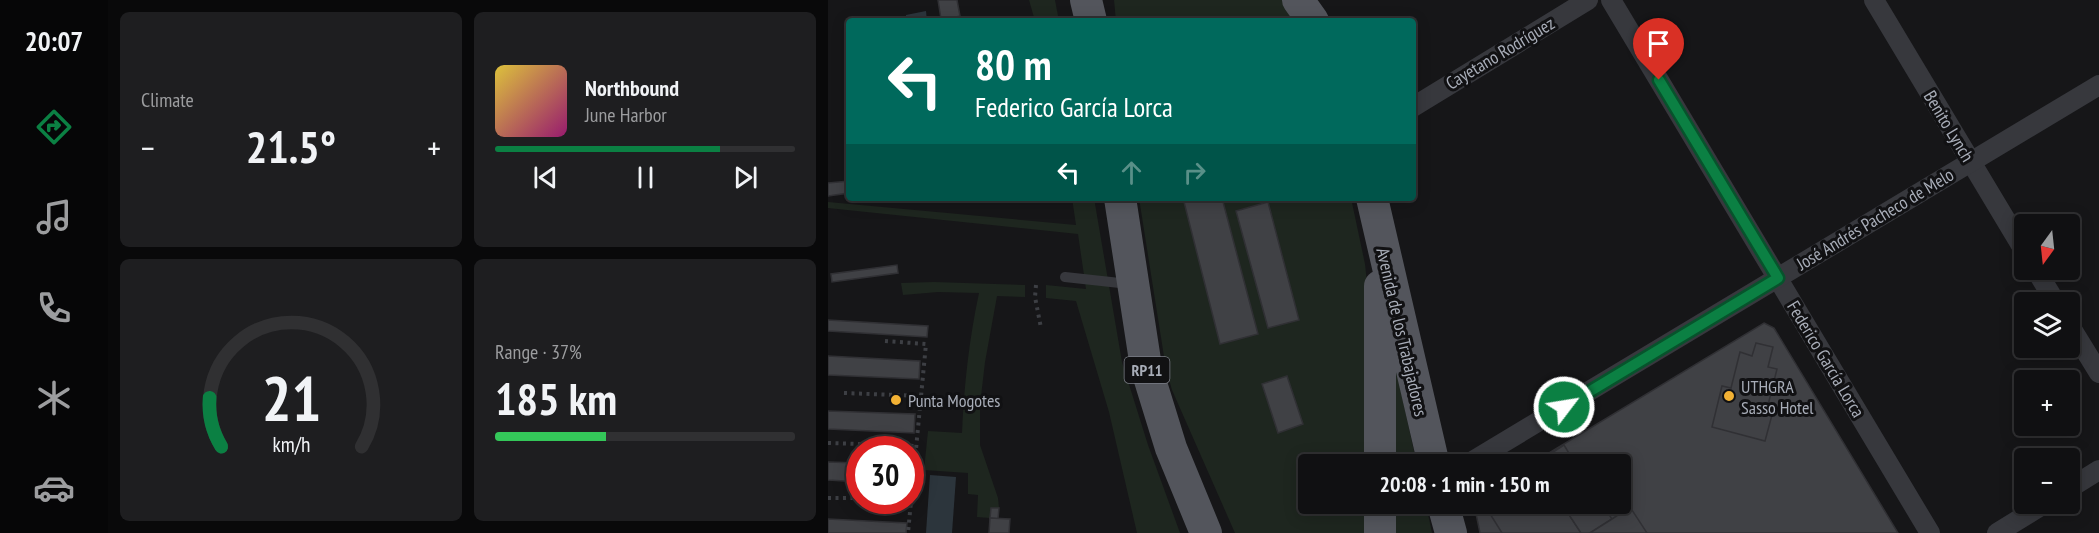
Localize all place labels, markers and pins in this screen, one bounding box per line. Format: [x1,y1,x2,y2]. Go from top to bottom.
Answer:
pin [1633,18,1684,80]
place label: UTHGRA Sasso Hotel [1741,375,1814,419]
place label: Punta Mogotes [908,389,1000,412]
marker: UTHGRA Sasso Hotel [1722,389,1736,403]
marker: Punta Mogotes [889,393,903,407]

